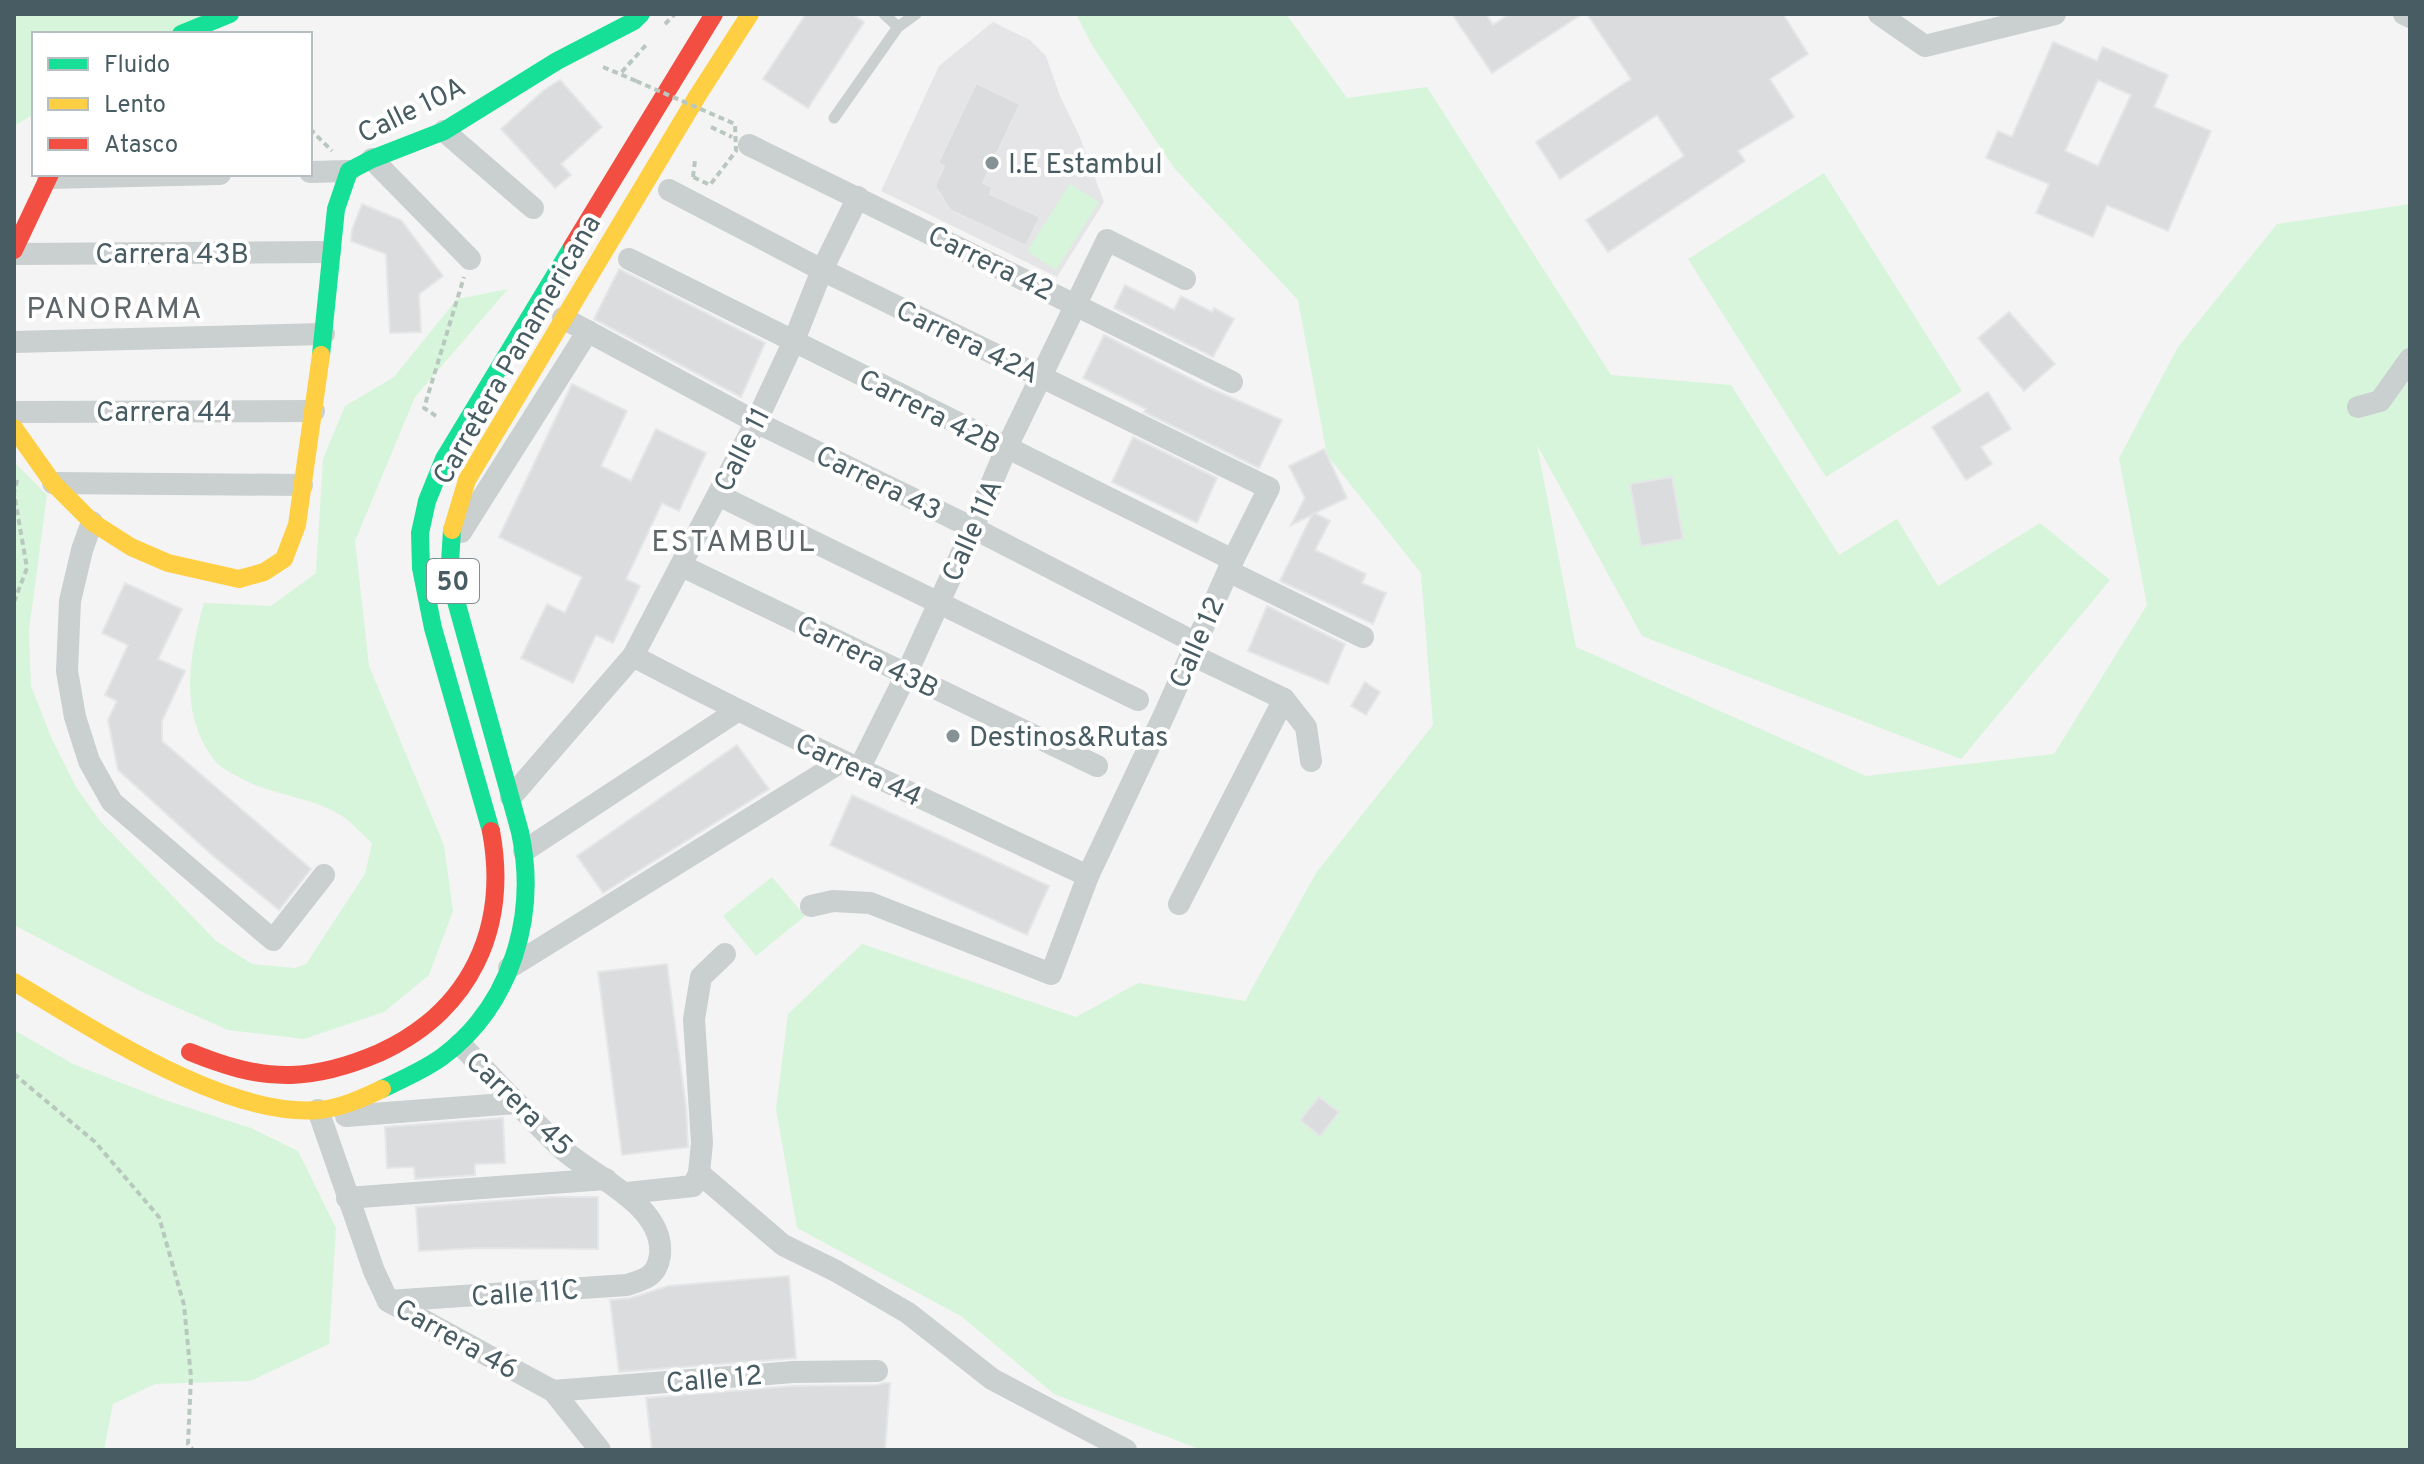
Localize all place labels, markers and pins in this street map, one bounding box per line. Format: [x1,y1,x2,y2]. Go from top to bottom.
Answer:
place label: I.E Estambul [1008,148,1162,184]
marker: I.E Estambul [983,154,1001,172]
place label: Destinos&Rutas [969,721,1168,757]
marker: Destinos&Rutas [944,727,962,745]

